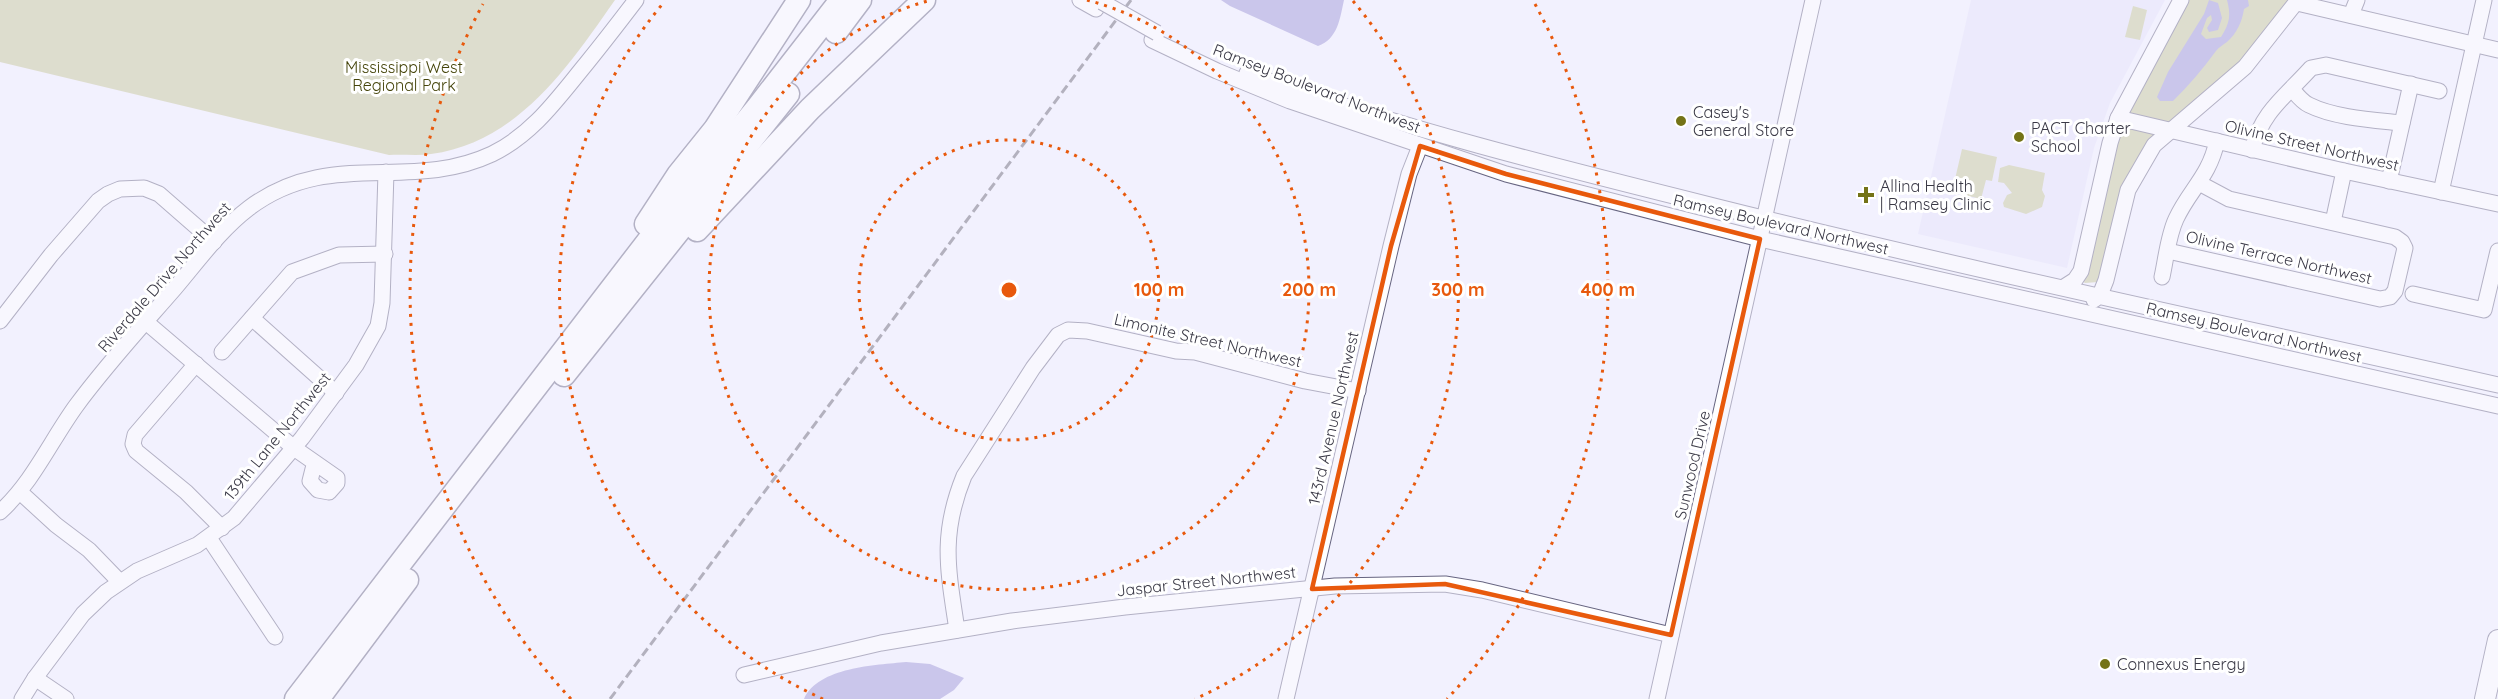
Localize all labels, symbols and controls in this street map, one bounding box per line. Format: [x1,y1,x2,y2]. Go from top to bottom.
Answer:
street label: Ramsey Boulevard Northwest [1210,39,1424,137]
park label: Mississippi West Regional Park [345,57,463,95]
place label: Casey's General Store [1693,102,1794,140]
marker: Casey's General Store [1674,114,1688,128]
street label: Olivine Street Northwest [2223,115,2401,175]
place label: PACT Charter School [2031,118,2131,156]
marker: PACT Charter School [2012,130,2026,144]
place label: Allina Health | Ramsey Clinic [1880,176,1991,214]
marker: Allina Health | Ramsey Clinic [1857,186,1875,204]
street label: Ramsey Boulevard Northwest [1671,189,1891,259]
street label: Riverdale Drive Northwest [93,198,235,356]
street label: Olivine Terrace Northwest [2184,226,2374,288]
text: 100 m [1134,278,1184,301]
text: 200 m [1282,278,1336,301]
text: 300 m [1431,278,1485,301]
text: 400 m [1581,278,1635,301]
centre of rings [999,280,1019,300]
street label: Ramsey Boulevard Northwest [2144,297,2364,367]
street label: Limonite Street Northwest [1112,309,1304,371]
street label: 143rd Avenue Northwest [1303,329,1363,507]
street label: 139th Lane Northwest [219,368,335,504]
street label: Sunwood Drive [1670,409,1714,521]
street label: Jaspar Street Northwest [1115,562,1297,600]
place label: Connexus Energy [2117,654,2246,674]
marker: Connexus Energy [2098,657,2112,671]

